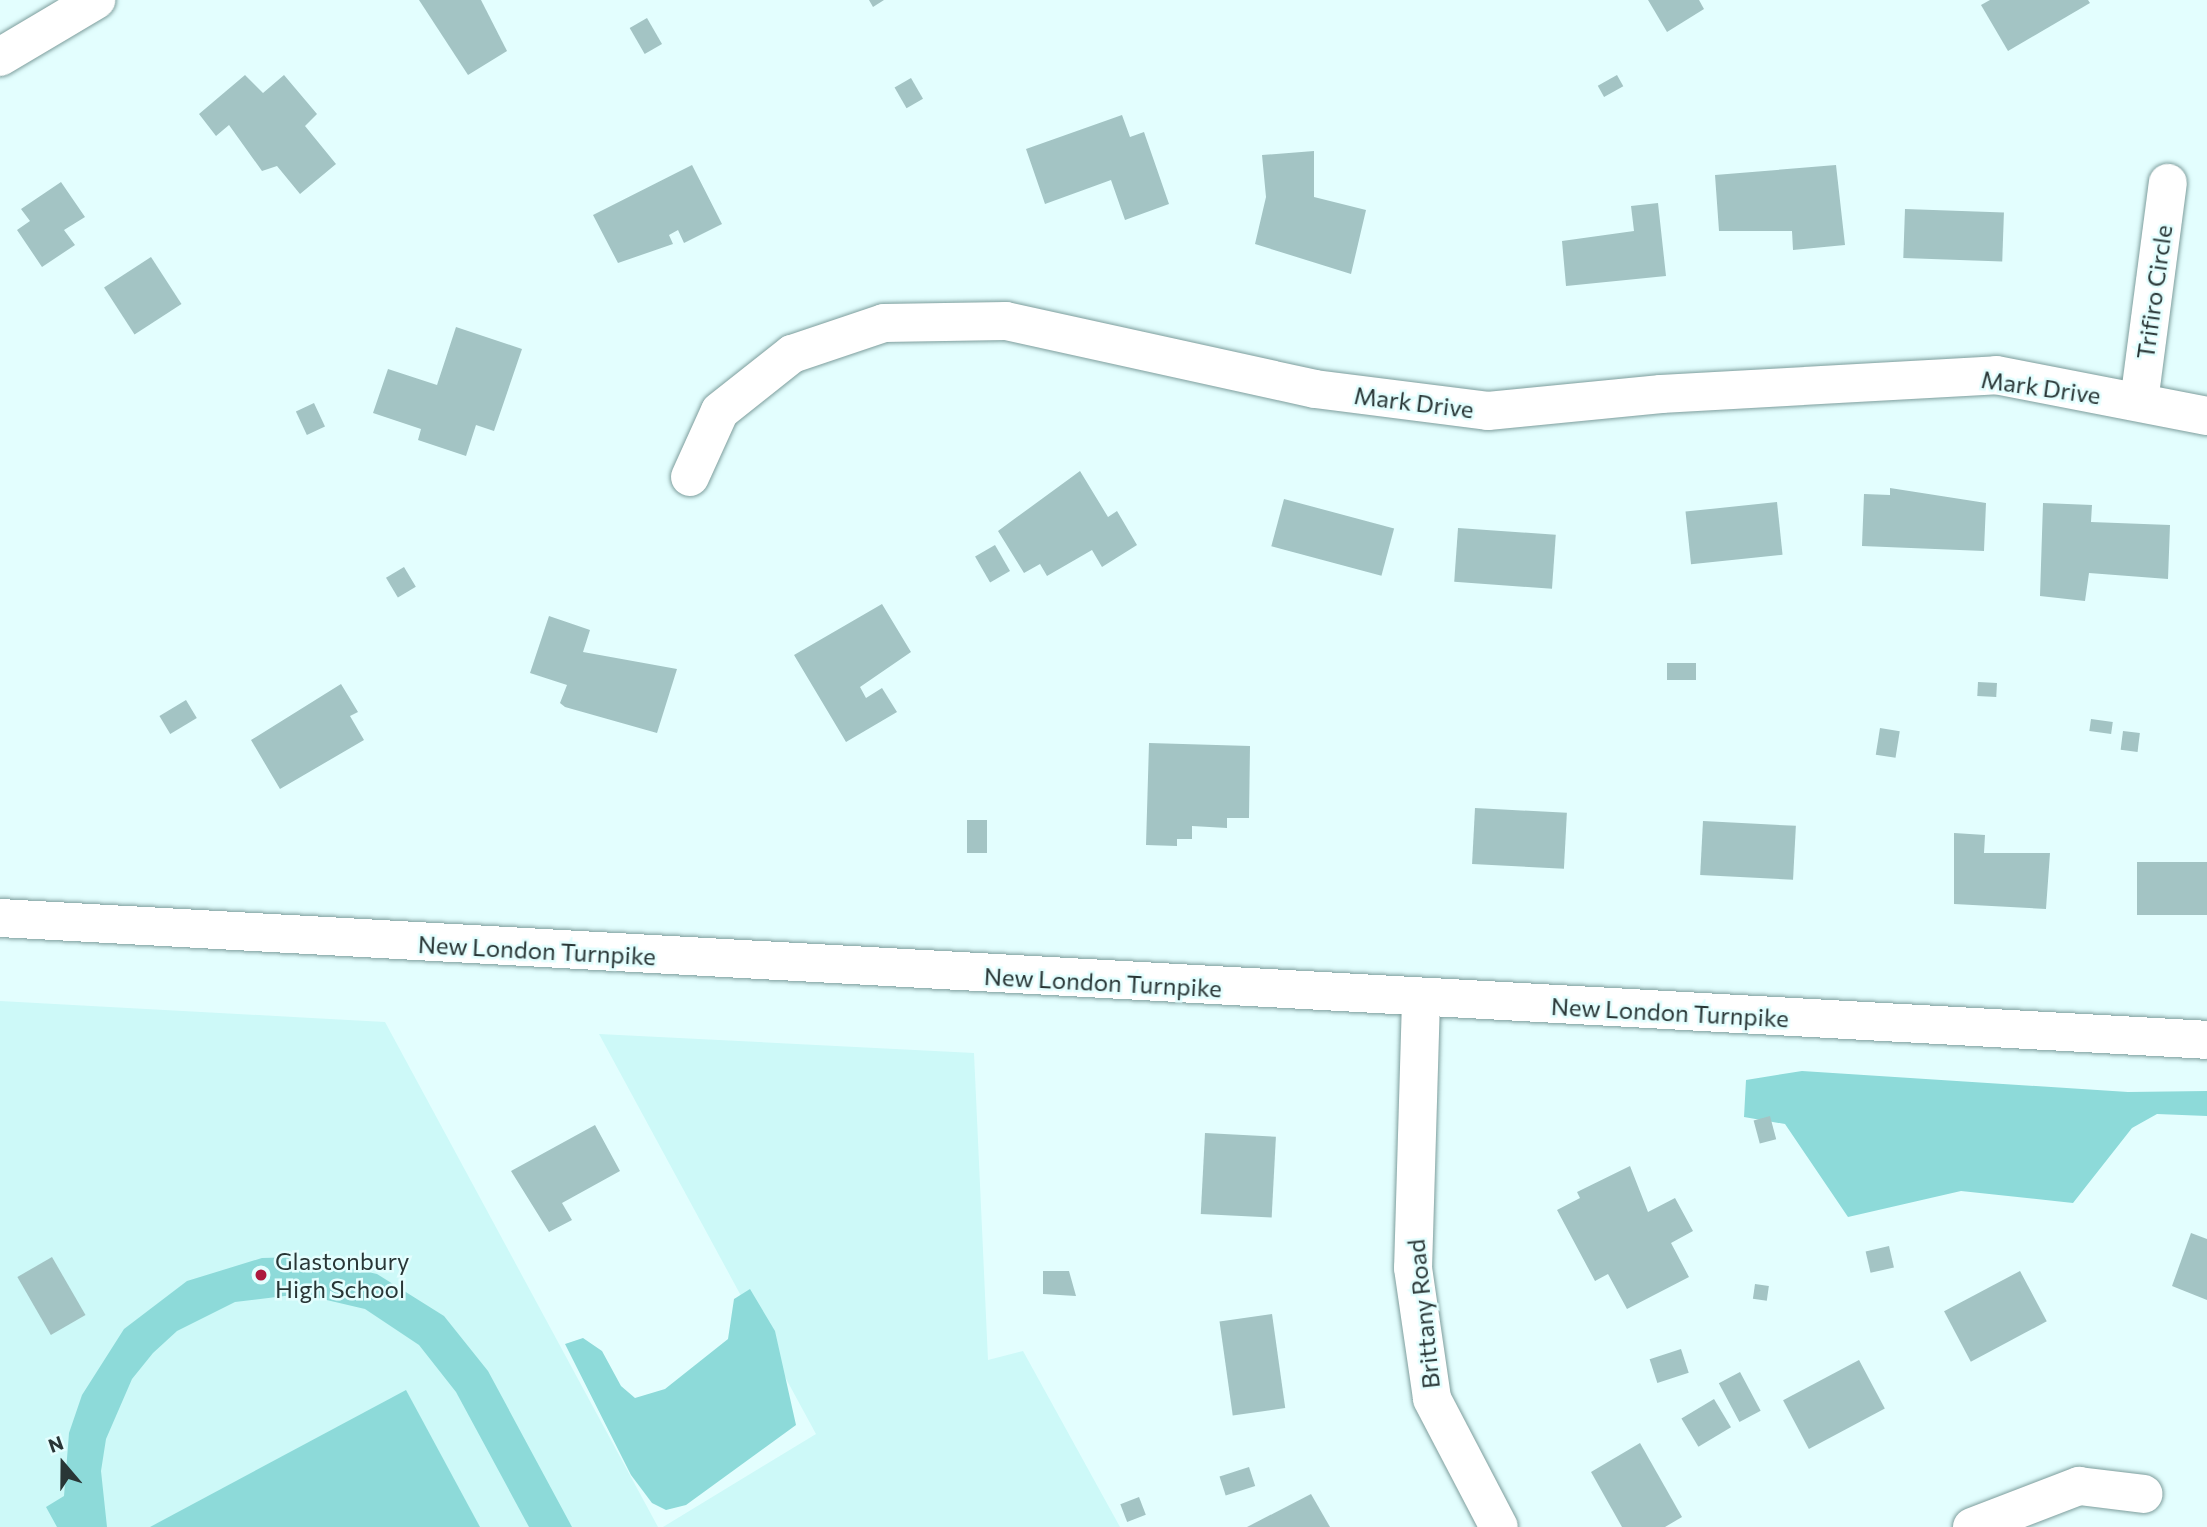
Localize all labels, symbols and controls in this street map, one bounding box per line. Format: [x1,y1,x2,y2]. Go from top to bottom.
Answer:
street label: Trifiro Circle [2130,223,2178,361]
street label: Mark Drive [1979,364,2103,410]
street label: Mark Drive [1352,380,1476,424]
street label: New London Turnpike [417,929,657,971]
street label: New London Turnpike [983,961,1223,1003]
street label: New London Turnpike [1550,991,1790,1033]
street label: Brittany Road [1401,1238,1445,1390]
place label: Glastonbury High School [275,1247,409,1303]
marker: Glastonbury High School [253,1267,269,1283]
north arrow [28,1429,98,1499]
text: N [45,1431,66,1457]

